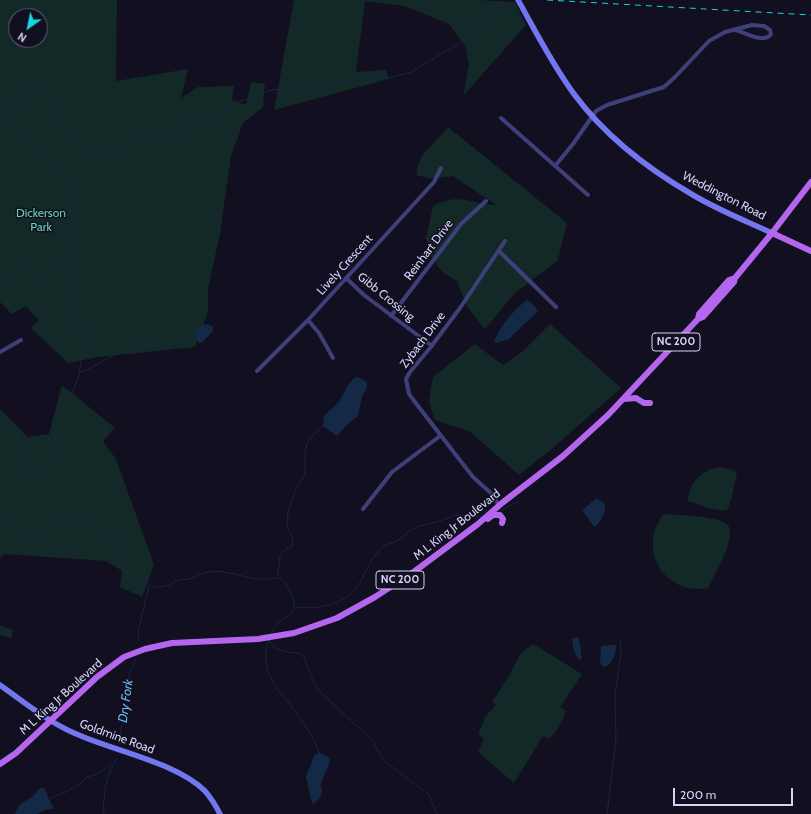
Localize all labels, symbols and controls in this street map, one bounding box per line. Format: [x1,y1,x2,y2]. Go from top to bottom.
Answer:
north arrow [8,8,48,48]
text: N [15,29,29,45]
street label: Weddington Road [680,169,768,223]
park label: Dickerson Park [16,206,66,234]
street label: Reinhart Drive [402,217,456,283]
street label: Lively Crescent [314,232,376,298]
street label: Gibb Crossing [355,270,417,324]
street label: Zybach Drive [397,309,449,371]
road number: NC 200 [652,333,700,351]
street label: M L King Jr Boulevard [411,487,503,563]
road number: NC 200 [376,571,424,589]
street label: M L King Jr Boulevard [17,656,105,738]
water label: Dry Fork [115,678,137,724]
street label: Goldmine Road [78,717,156,757]
scale bar [675,780,795,806]
text: 200 m [680,787,716,802]

